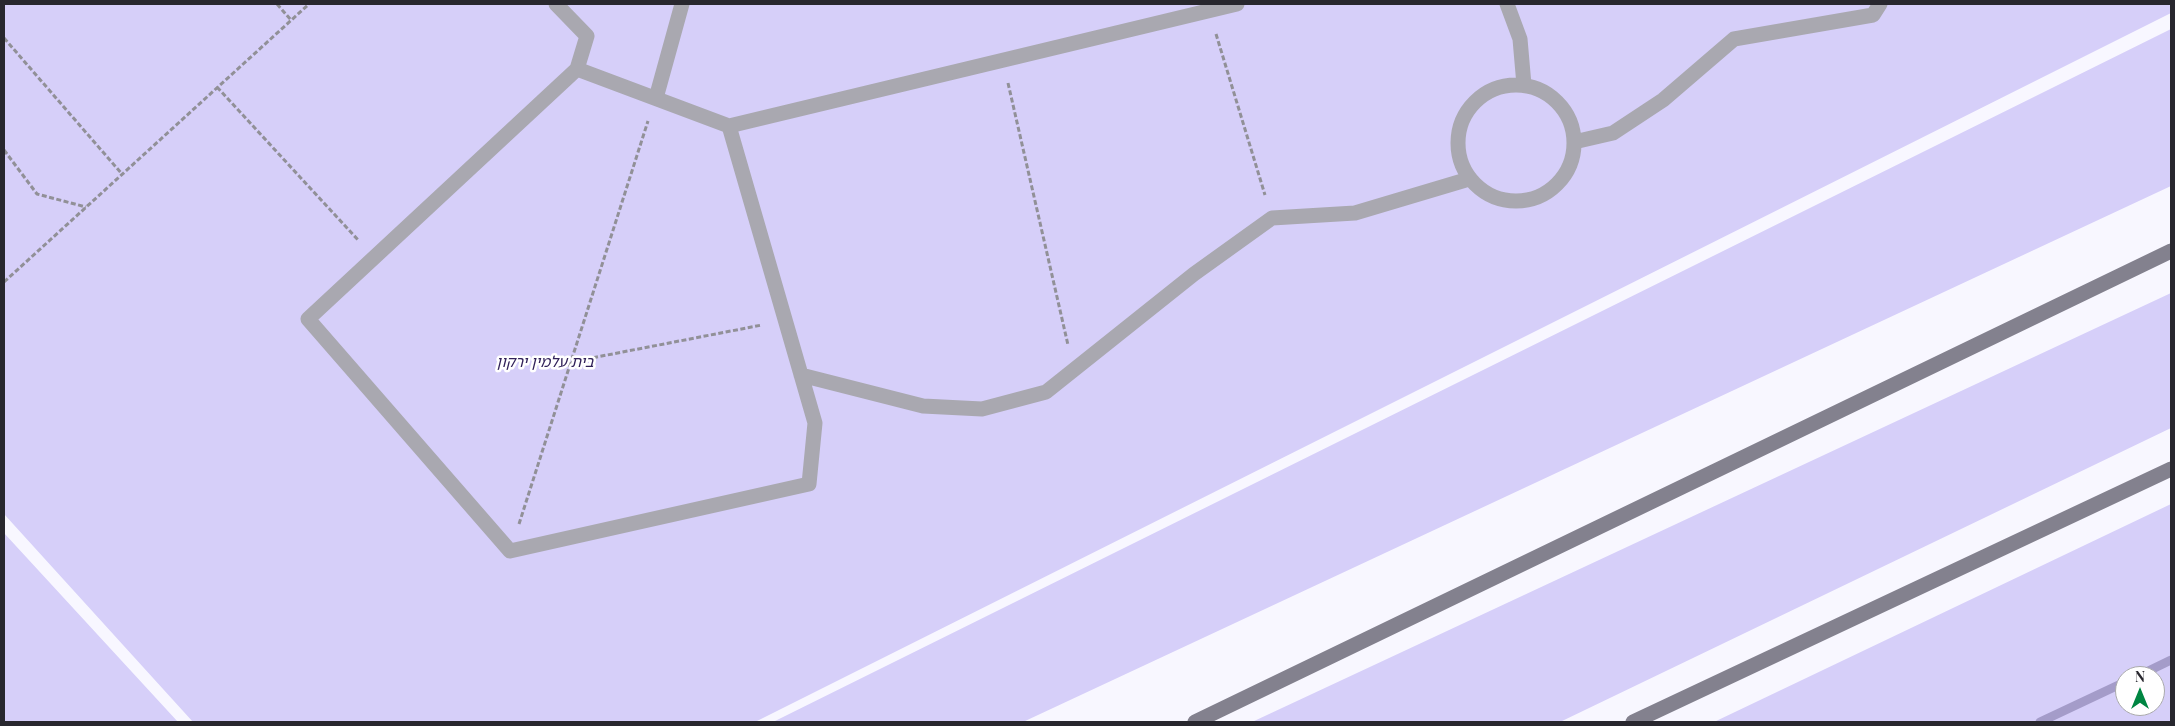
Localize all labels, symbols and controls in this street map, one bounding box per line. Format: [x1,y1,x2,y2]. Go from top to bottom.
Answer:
park label: בית עלמין ירקון [496,353,594,371]
north arrow [2115,666,2165,716]
text: N [2135,667,2145,686]

